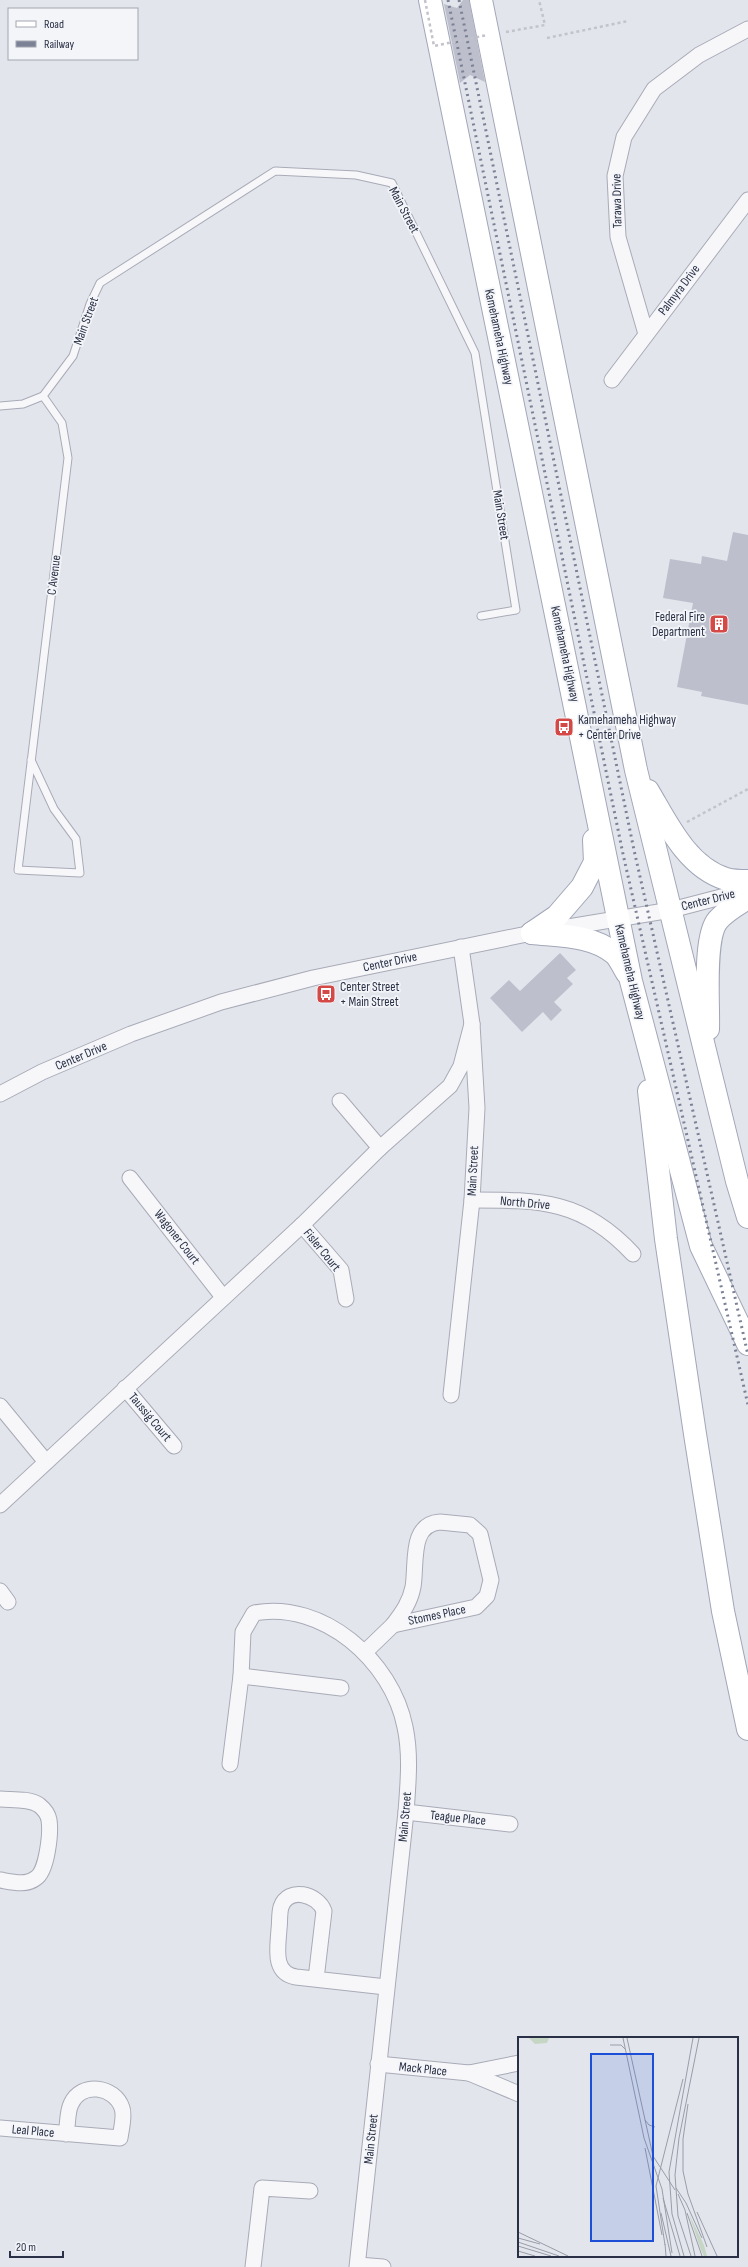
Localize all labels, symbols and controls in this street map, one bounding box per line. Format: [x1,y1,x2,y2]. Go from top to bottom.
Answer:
legend [8,8,138,60]
text: Road [44,17,64,32]
text: Railway [44,37,75,52]
street label: Tarawa Drive [609,173,625,229]
street label: Main Street [385,184,423,236]
street label: Palmyra Drive [655,261,703,319]
street label: Kamehameha Highway [481,287,517,387]
street label: Main Street [70,295,102,347]
street label: Main Street [489,489,513,541]
street label: C Avenue [44,554,64,596]
street label: Kamehameha Highway [547,604,583,704]
place label: Federal Fire Department [652,609,705,640]
building icon: Federal Fire Department [708,613,730,635]
place label: Kamehameha Highway + Center Drive [578,712,676,743]
bus stop icon: Kamehameha Highway + Center Drive [553,716,575,738]
street label: Center Drive [680,886,736,914]
street label: Kamehameha Highway [611,922,649,1022]
street label: Center Drive [362,948,418,976]
place label: Center Street + Main Street [340,979,399,1010]
bus stop icon: Center Street + Main Street [315,983,337,1005]
street label: Center Drive [53,1038,109,1074]
street label: Main Street [464,1145,482,1196]
street label: North Drive [499,1193,551,1213]
street label: Wagoner Court [151,1206,203,1268]
street label: Fisler Court [300,1225,344,1275]
street label: Taussig Court [125,1389,175,1445]
street label: Stomes Place [407,1601,467,1629]
street label: Main Street [395,1791,415,1843]
street label: Teague Place [429,1807,487,1829]
inset map [518,2037,738,2257]
street label: Mack Place [398,2059,448,2079]
street label: Main Street [360,2113,382,2165]
street label: Leal Place [11,2121,55,2141]
scale bar [10,2233,63,2259]
text: 20 m [16,2240,36,2255]

